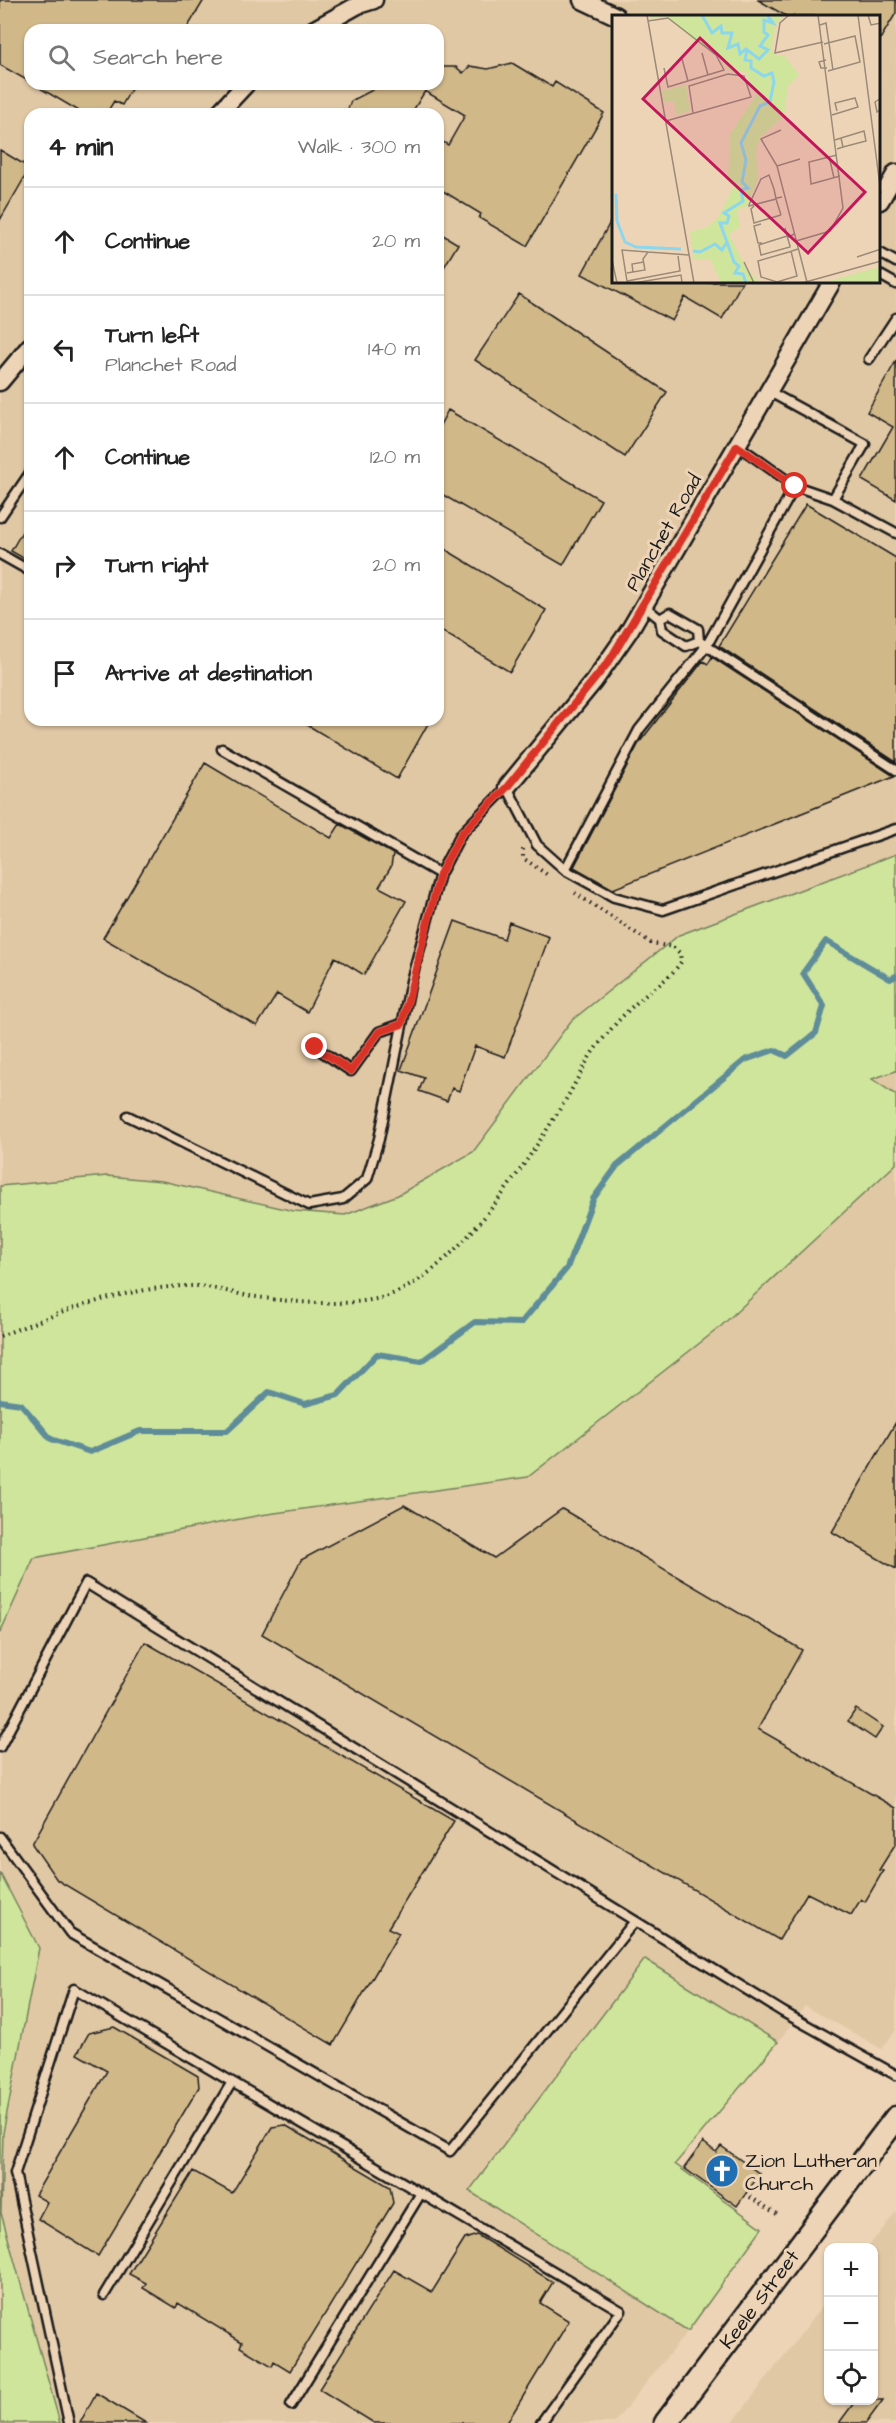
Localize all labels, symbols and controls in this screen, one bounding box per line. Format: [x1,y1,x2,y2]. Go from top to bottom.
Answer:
inset map [612,15,881,284]
search box [24,24,444,90]
icon: search [45,41,78,74]
text: Search here [93,42,223,73]
text: 4 min [48,129,113,165]
text: Walk · 300 m [298,133,420,161]
icon: ahead [48,225,81,258]
text: Continue [105,226,190,257]
text: 20 m [372,227,420,255]
text: Turn left [105,320,199,351]
icon: left [48,333,81,366]
text: 140 m [368,335,420,363]
text: Planchet Road [105,351,236,379]
icon: ahead [48,441,81,474]
text: Continue [105,442,190,473]
text: 120 m [370,443,420,471]
street label: Planchet Road [619,469,709,596]
route start [781,472,807,498]
icon: right [48,549,81,582]
text: Turn right [105,550,208,581]
text: 20 m [372,551,420,579]
icon: arrive [48,657,81,690]
text: Arrive at destination [105,658,312,689]
route end [301,1033,327,1059]
place label: Zion Lutheran Church [745,2147,877,2198]
church icon: Zion Lutheran Church [704,2153,740,2189]
map controls [824,2243,878,2405]
button: + [824,2243,878,2297]
street label: Keele Street [713,2244,806,2355]
button: − [824,2297,878,2351]
button: locate [824,2351,878,2405]

